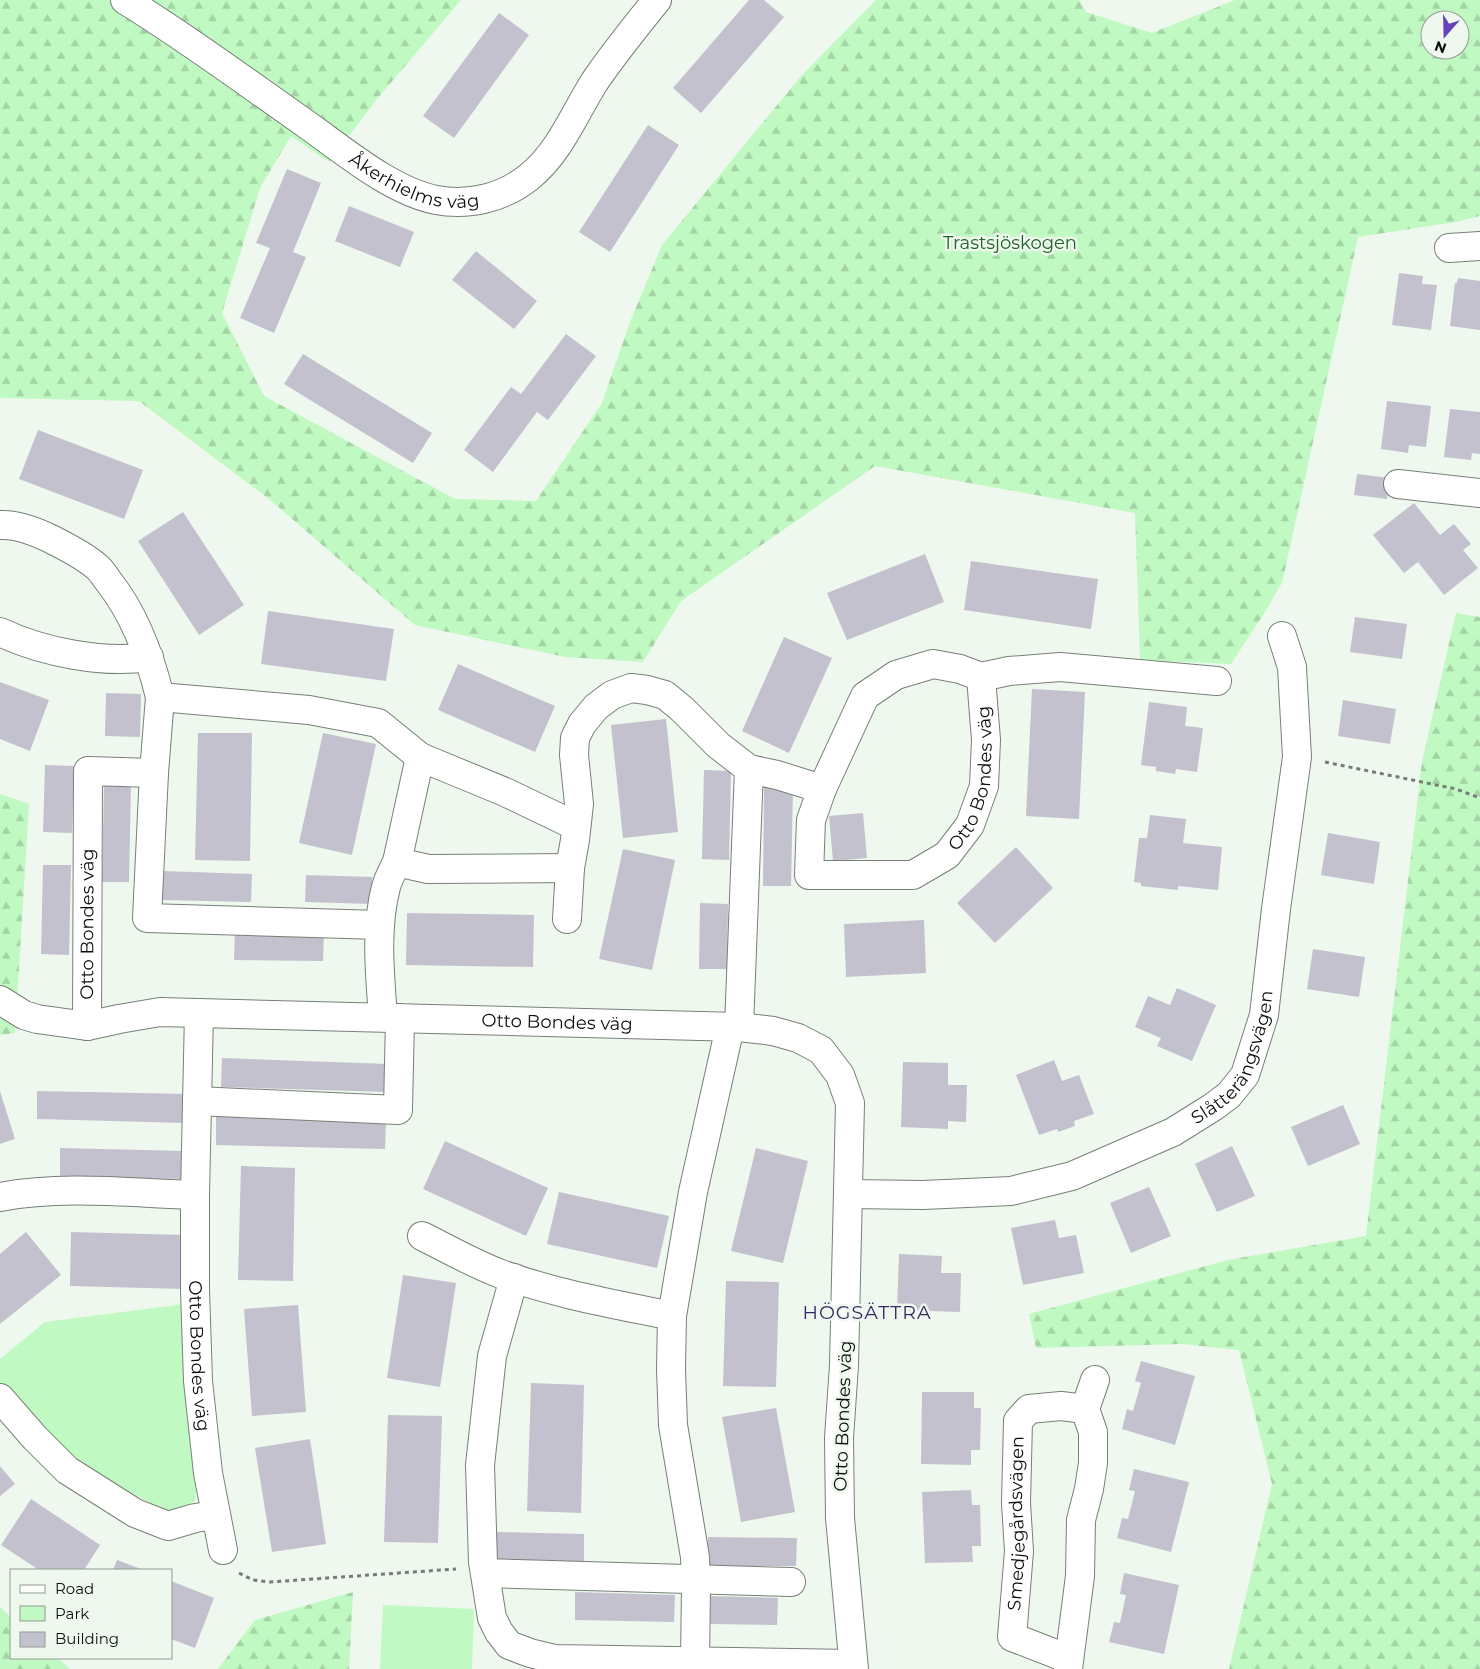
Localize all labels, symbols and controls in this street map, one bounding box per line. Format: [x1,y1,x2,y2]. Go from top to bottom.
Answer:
north arrow [1420,10,1470,60]
text: N [1432,37,1449,58]
street label: Åkerhielms väg [345,147,481,213]
park label: Trastsjöskogen [943,232,1077,254]
street label: Otto Bondes väg [943,705,997,855]
street label: Otto Bondes väg [76,848,99,1000]
street label: Slåtterängsvägen [1187,989,1278,1129]
street label: Otto Bondes väg [481,1009,633,1035]
street label: Otto Bondes väg [184,1280,214,1432]
district label: HÖGSÄTTRA [802,1301,932,1324]
street label: Otto Bondes väg [829,1340,857,1492]
street label: Smedjegårdsvägen [1003,1436,1030,1612]
legend [10,1569,172,1659]
text: Road [55,1579,94,1598]
text: Park [55,1604,89,1623]
text: Building [55,1629,119,1648]

